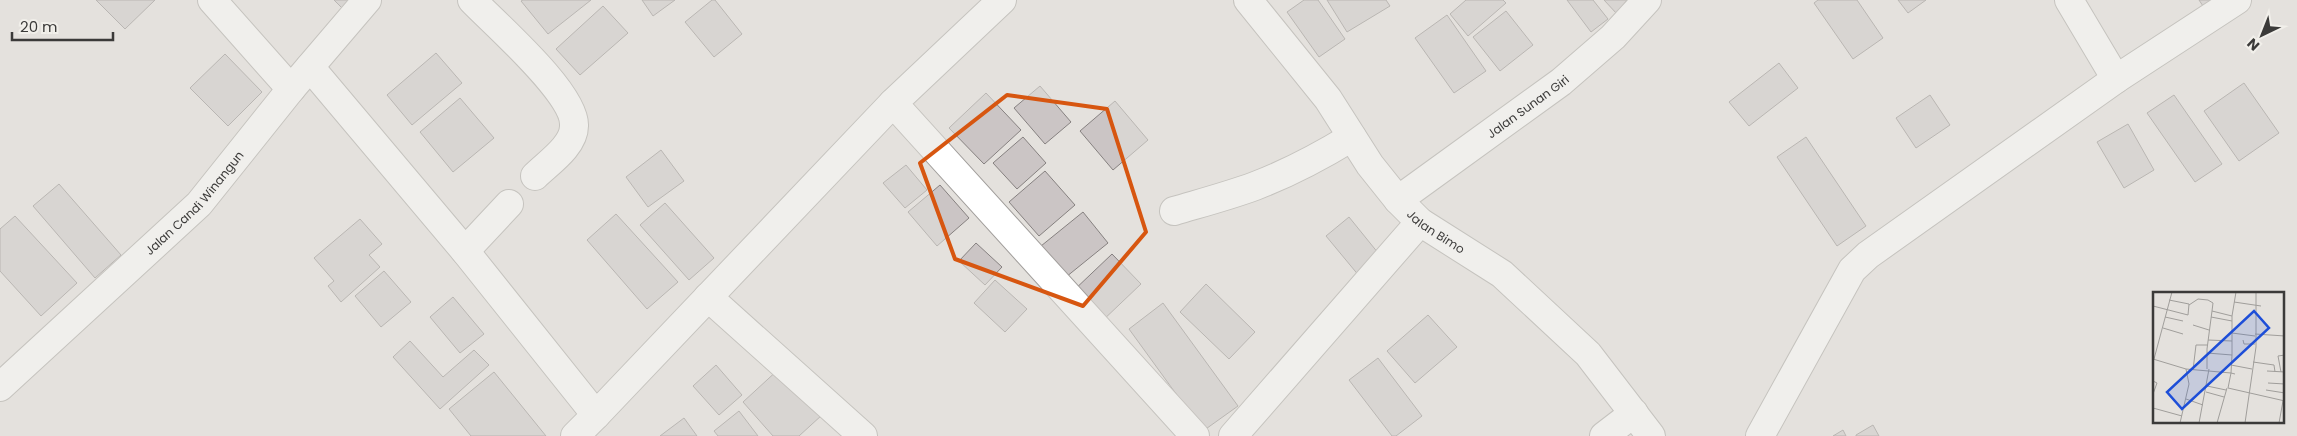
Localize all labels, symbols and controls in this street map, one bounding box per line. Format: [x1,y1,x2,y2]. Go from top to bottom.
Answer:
scale bar [12,10,114,42]
north arrow [2237,10,2287,60]
text: 20 m [20,16,58,37]
text: N [2242,34,2264,55]
street label: Jalan Sunan Giri [1483,71,1572,142]
street label: Jalan Candi Winangun [141,147,247,258]
street label: Jalan Bimo [1403,205,1469,257]
inset map [2153,292,2284,424]

